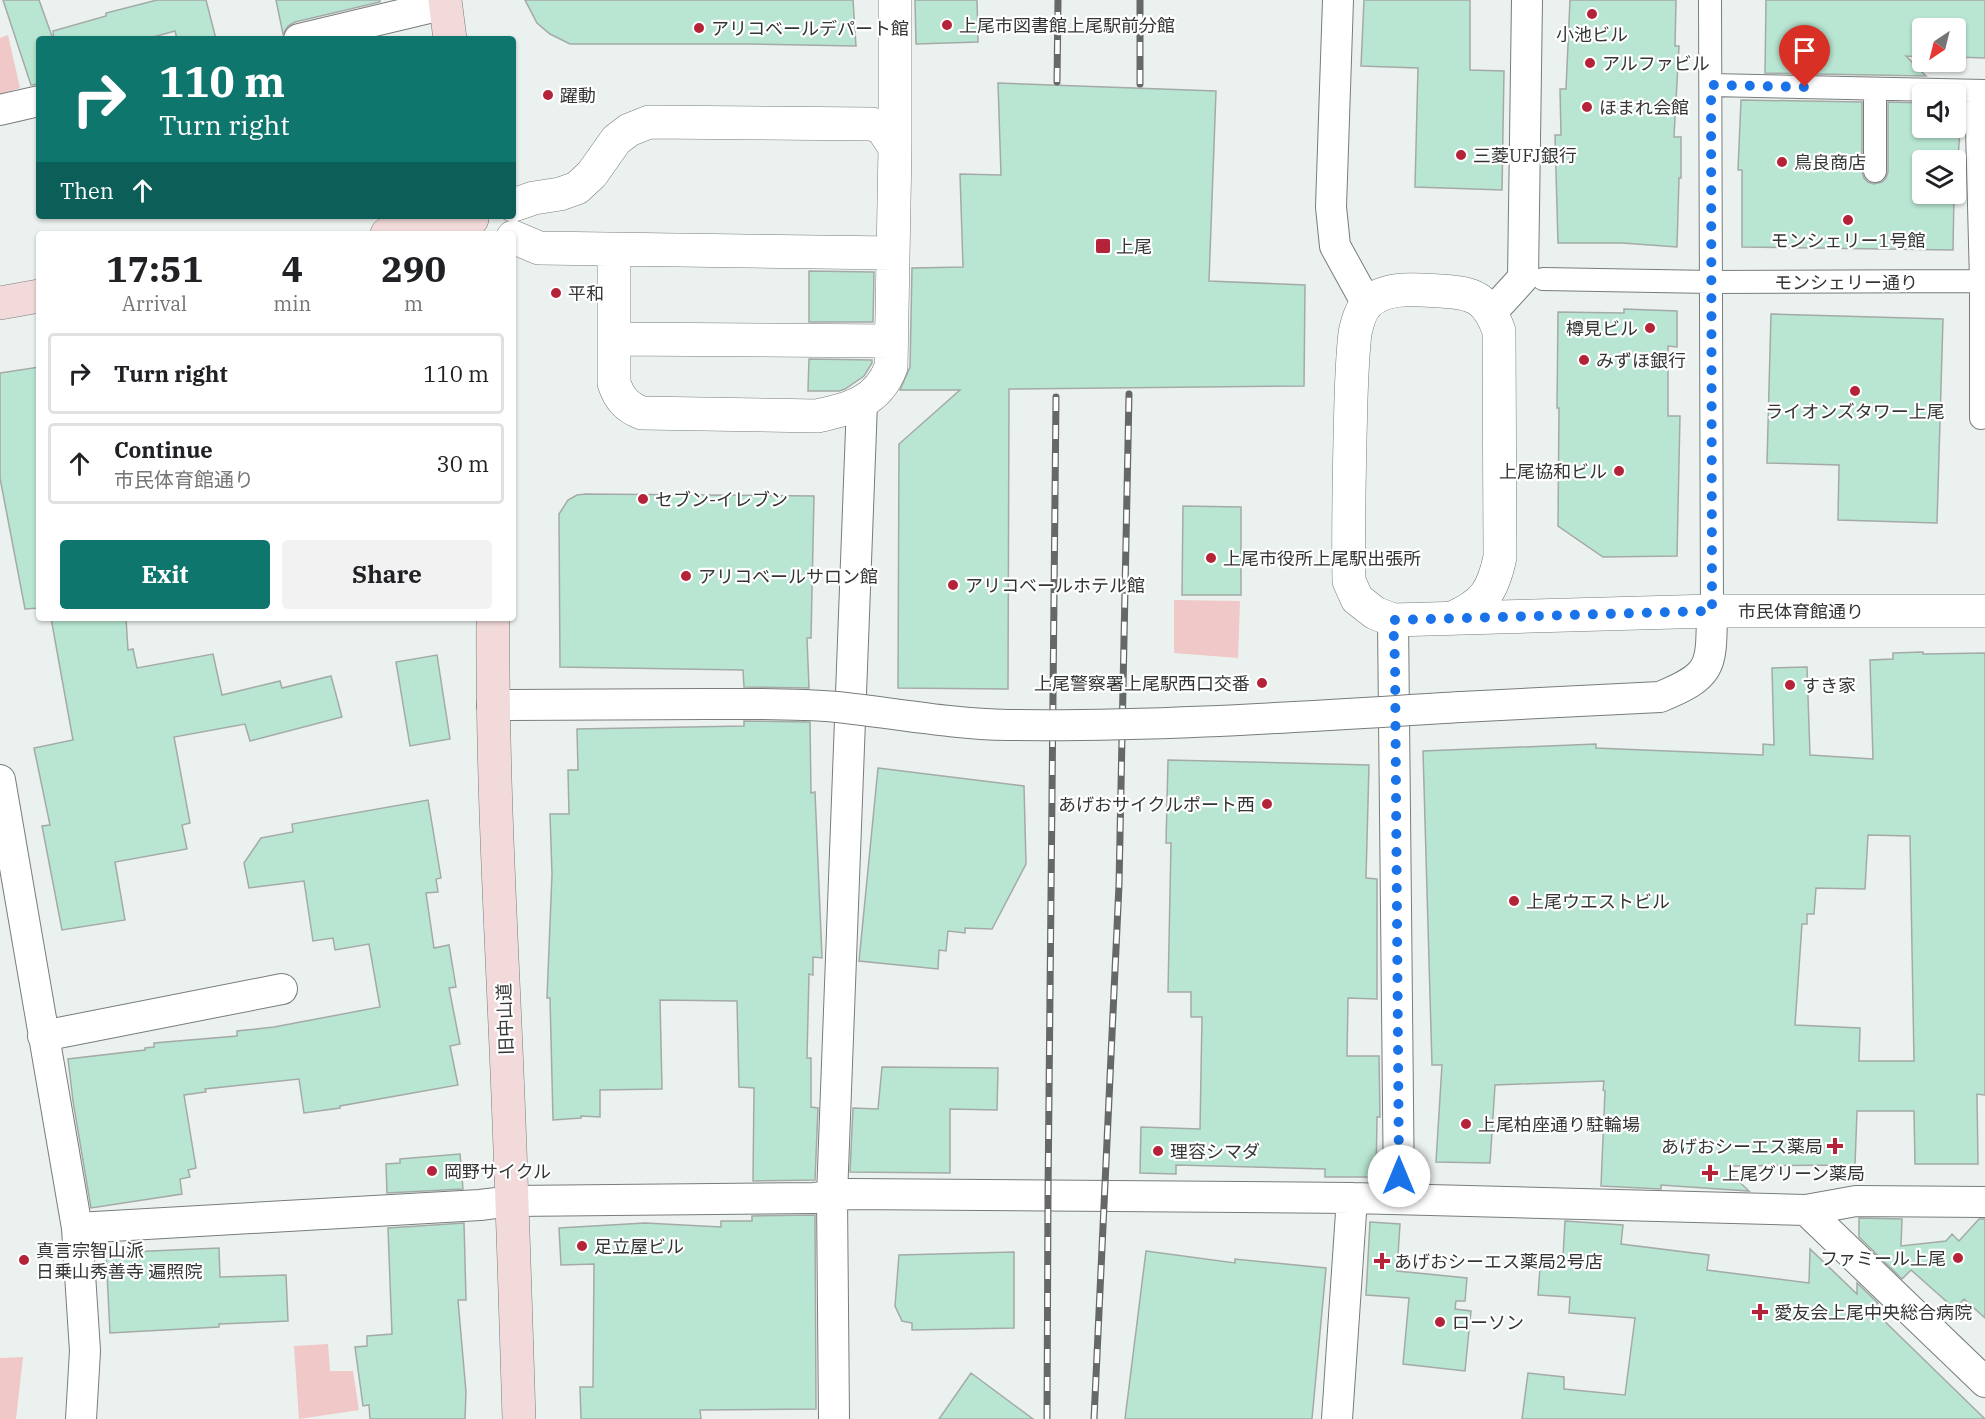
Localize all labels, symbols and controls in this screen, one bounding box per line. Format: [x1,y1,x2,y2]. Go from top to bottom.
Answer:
marker: 小池ビル [1585,7,1599,21]
place label: 上尾市図書館上尾駅前分館 [959,14,1175,37]
place label: アリコベールデパート館 [711,17,909,40]
marker: 上尾市図書館上尾駅前分館 [940,18,954,32]
north arrow [1912,18,1966,72]
map controls [1912,18,1966,204]
marker: アリコベールデパート館 [692,21,706,35]
place label: 小池ビル [1556,23,1628,46]
pin [1779,25,1830,87]
icon: arrive [1788,34,1821,67]
place label: アルファビル [1602,52,1710,75]
text: 110 m [159,54,285,109]
marker: アルファビル [1583,56,1597,70]
icon: right [60,60,138,138]
place label: 躍動 [560,84,596,107]
button: sound [1912,84,1966,138]
marker: 躍動 [541,88,555,102]
place label: ほまれ会館 [1599,96,1689,119]
marker: ほまれ会館 [1580,100,1594,114]
text: Turn right [159,107,290,142]
place label: 三菱UFJ銀行 [1473,144,1577,167]
marker: 三菱UFJ銀行 [1454,148,1468,162]
button: layers [1912,150,1966,204]
place label: 鳥良商店 [1794,151,1866,174]
marker: 鳥良商店 [1775,155,1789,169]
icon: ahead [126,174,159,207]
text: Then [60,176,114,205]
marker: モンシェリー1号館 [1841,213,1855,227]
place label: モンシェリー1号館 [1771,229,1925,252]
place label: 上尾 [1116,235,1152,258]
marker: 上尾 [1094,237,1112,255]
text: 17:51 [106,245,203,292]
text: 4 [281,245,303,292]
text: 290 [381,245,446,292]
street label: モンシェリー通り [1774,271,1918,294]
place label: 平和 [568,282,604,305]
marker: 平和 [549,286,563,300]
text: Arrival [122,290,187,317]
text: min [273,290,311,317]
text: m [404,290,423,317]
place label: 樽見ビル [1566,317,1638,340]
marker: 樽見ビル [1643,321,1657,335]
place label: みずほ銀行 [1596,349,1686,372]
marker: みずほ銀行 [1577,353,1591,367]
icon: right [63,357,96,390]
text: Turn right [114,359,228,388]
text: 110 m [423,359,489,388]
marker: ライオンズタワー上尾 [1848,384,1862,398]
place label: ライオンズタワー上尾 [1765,400,1945,423]
text: Continue [114,435,213,464]
icon: ahead [63,447,96,480]
text: 30 m [437,449,489,478]
place label: 上尾協和ビル [1499,460,1607,483]
marker: 上尾協和ビル [1612,464,1626,478]
text: 市民体育館通り [114,466,254,493]
place label: セブン-イレブン [655,488,788,511]
marker: セブン-イレブン [636,492,650,506]
button: Exit [60,540,270,609]
button: Share [282,540,492,609]
place label: 上尾市役所上尾駅出張所 [1223,547,1421,570]
marker: 上尾市役所上尾駅出張所 [1204,551,1218,565]
place label: アリコベールサロン館 [698,565,878,588]
marker: アリコベールサロン館 [679,569,693,583]
place label: アリコベールホテル館 [965,574,1145,597]
marker: アリコベールホテル館 [946,578,960,592]
street label: 市民体育館通り [1738,600,1864,623]
place label: 上尾警察署上尾駅西口交番 [1034,672,1250,695]
place label: すき家 [1802,674,1856,697]
marker: 上尾警察署上尾駅西口交番 [1255,676,1269,690]
marker: すき家 [1783,678,1797,692]
place label: あげおサイクルポート西 [1058,793,1255,816]
marker: あげおサイクルポート西 [1260,797,1274,811]
place label: 上尾ウエストビル [1526,890,1670,913]
marker: 上尾ウエストビル [1507,894,1521,908]
street label: 旧中山道 [492,983,518,1055]
place label: 上尾柏座通り駐輪場 [1478,1113,1640,1136]
marker: 上尾柏座通り駐輪場 [1459,1117,1473,1131]
place label: あげおシーエス薬局 [1661,1135,1823,1158]
marker: あげおシーエス薬局 [1828,1139,1842,1153]
place label: 理容シマダ [1170,1140,1260,1163]
marker: 理容シマダ [1151,1144,1165,1158]
position arrow [1367,1144,1431,1208]
place label: 岡野サイクル [444,1160,551,1183]
place label: 上尾グリーン薬局 [1722,1162,1865,1185]
marker: 岡野サイクル [425,1164,439,1178]
marker: 上尾グリーン薬局 [1703,1166,1717,1180]
place label: 足立屋ビル [594,1235,684,1258]
place label: 真言宗智山派 日乗山秀善寺 遍照院 [36,1239,202,1283]
marker: 足立屋ビル [575,1239,589,1253]
place label: ファミール上尾 [1820,1247,1946,1270]
place label: あげおシーエス薬局2号店 [1394,1250,1603,1273]
marker: ファミール上尾 [1951,1251,1965,1265]
marker: 真言宗智山派 日乗山秀善寺 遍照院 [17,1253,31,1267]
marker: あげおシーエス薬局2号店 [1375,1254,1389,1268]
place label: 愛友会上尾中央総合病院 [1774,1301,1972,1324]
marker: 愛友会上尾中央総合病院 [1751,1303,1769,1321]
place label: ローソン [1452,1311,1524,1334]
marker: ローソン [1433,1315,1447,1329]

